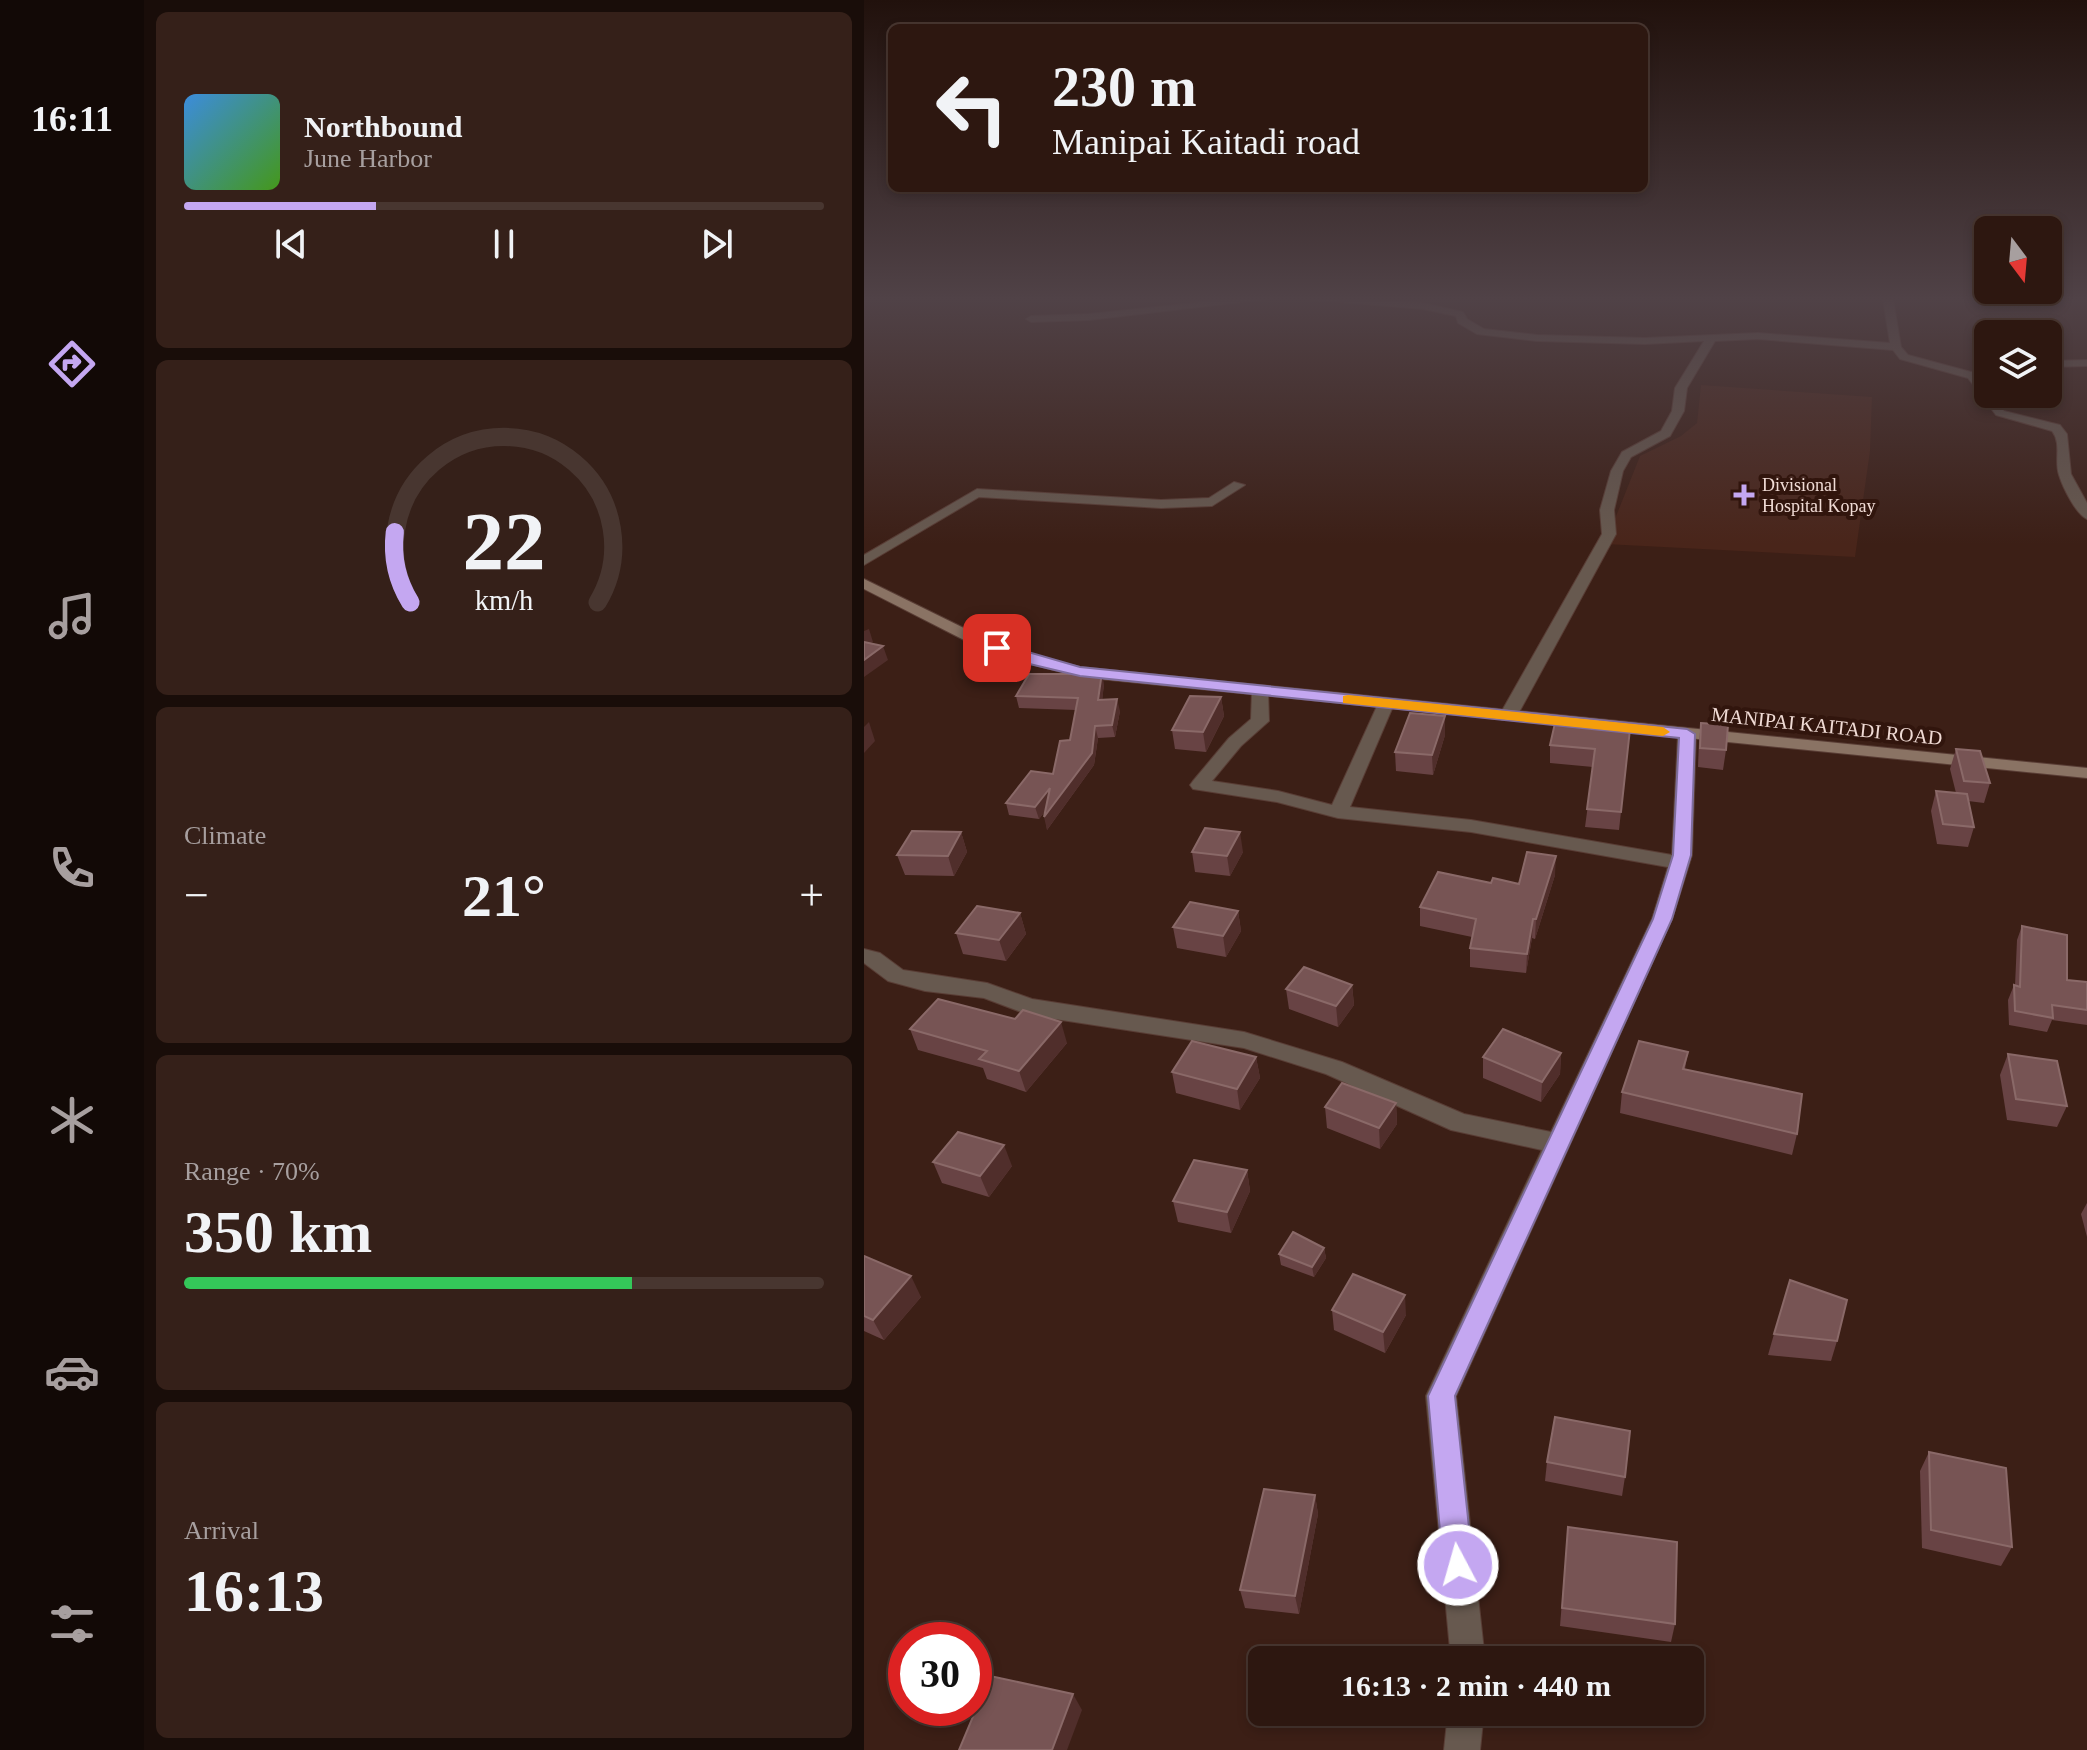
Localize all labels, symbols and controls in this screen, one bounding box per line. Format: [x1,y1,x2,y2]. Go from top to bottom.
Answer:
icon: left [920,56,1024,160]
text: 230 m [1052,56,1197,118]
text: 16:11 [31,99,113,139]
text: Northbound [304,110,462,143]
text: Manipai Kaitadi road [1052,122,1360,162]
text: June Harbor [304,144,432,173]
north arrow [1974,216,2062,304]
map controls [1974,216,2062,408]
icon: previous [269,222,313,266]
icon: pause [482,222,526,266]
icon: next [695,222,739,266]
button: layers [1974,320,2062,408]
icon: directions [44,336,100,392]
place label: Divisional Hospital Kopay [1762,475,1875,516]
marker: Divisional Hospital Kopay [1733,484,1755,506]
text: 22 [462,495,546,587]
text: km/h [475,586,533,617]
icon: music [44,588,100,644]
pin [963,614,1031,682]
icon: arrive [975,626,1019,670]
street label: MANIPAI KAITADI ROAD [1710,703,1944,749]
text: Climate [184,821,266,850]
icon: phone [44,840,100,896]
text: 21° [462,863,546,929]
text: − [184,871,209,920]
text: + [799,871,824,920]
icon: climate [44,1092,100,1148]
text: Range · 70% [184,1157,320,1186]
text: 350 km [184,1199,372,1265]
icon: car [44,1344,100,1400]
text: Arrival [184,1516,259,1545]
position arrow [1416,1523,1500,1607]
text: 16:13 [184,1558,324,1624]
icon: filters [44,1596,100,1652]
speed limit sign: 30 [888,1622,992,1726]
text: 16:13 · 2 min · 440 m [1341,1669,1611,1702]

